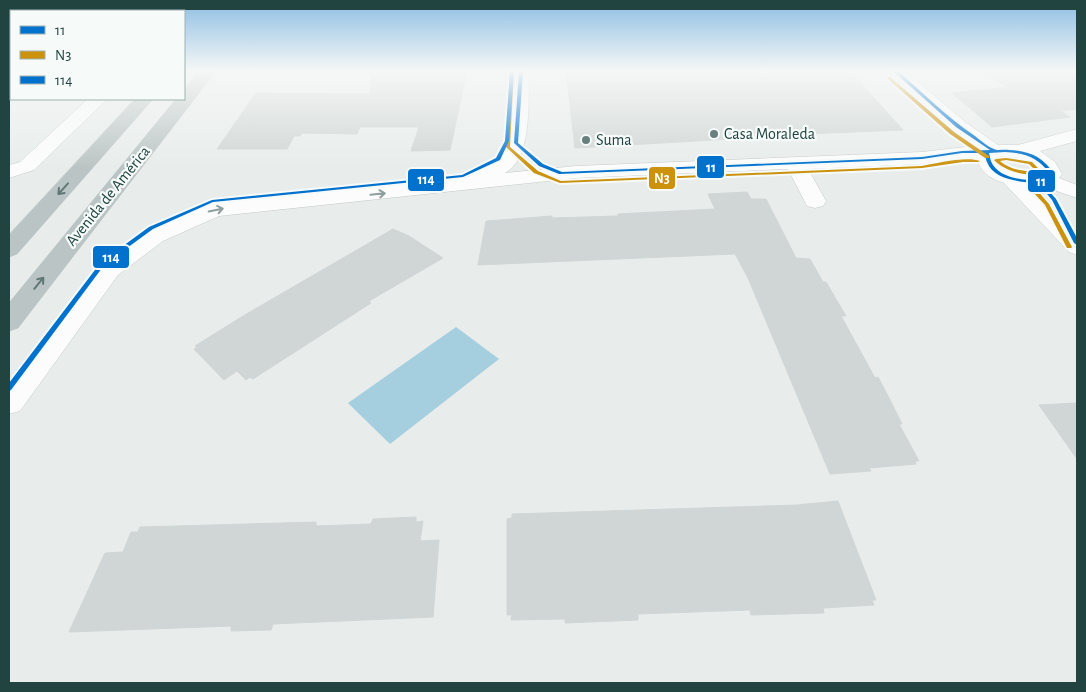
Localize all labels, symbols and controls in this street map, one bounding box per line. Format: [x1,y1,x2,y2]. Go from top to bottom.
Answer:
legend [10,10,185,100]
text: 11 [55,23,65,38]
text: N3 [55,48,71,63]
text: 114 [55,73,73,88]
place label: Casa Moraleda [724,126,815,142]
marker: Casa Moraleda [708,128,720,140]
place label: Suma [596,132,632,148]
marker: Suma [580,134,592,146]
street label: Avenida de América [63,143,153,249]
line badge: 11 [696,155,725,179]
text: 11 [706,161,716,175]
line badge: N3 [648,166,676,190]
line badge: 114 [407,168,445,192]
line badge: 11 [1027,169,1056,193]
text: N3 [654,172,670,186]
text: 114 [417,173,435,187]
text: 11 [1036,175,1046,189]
one-way arrow [57,182,68,195]
one-way arrow [370,189,386,199]
one-way arrow [208,205,224,215]
line badge: 114 [92,245,130,269]
text: 114 [102,251,120,265]
one-way arrow [34,277,45,290]

